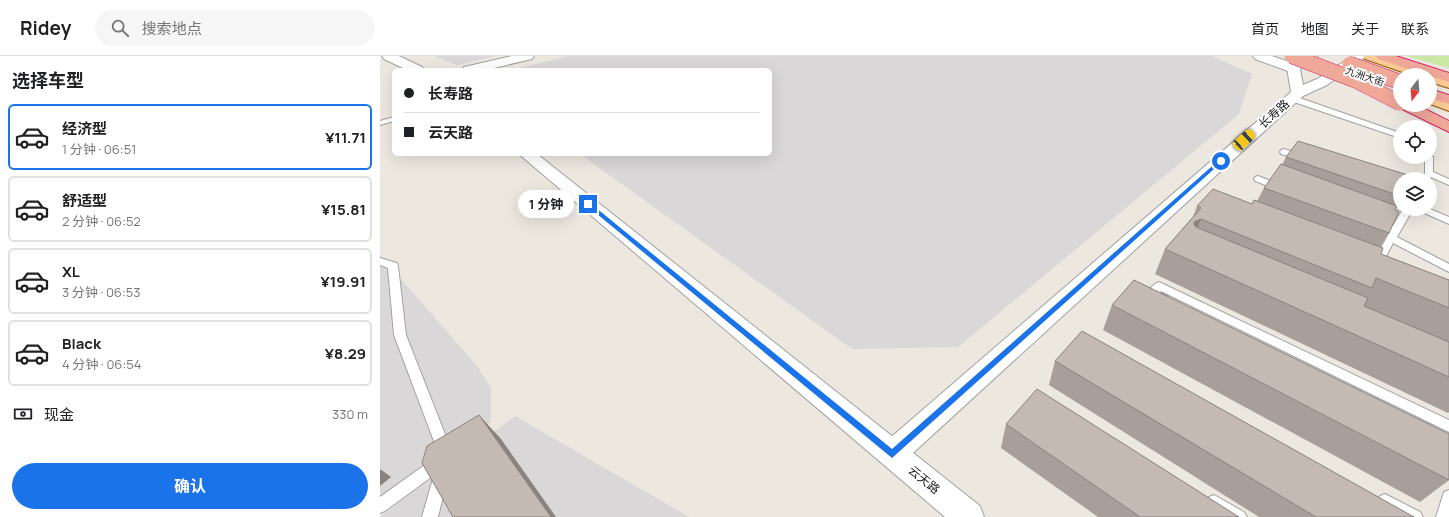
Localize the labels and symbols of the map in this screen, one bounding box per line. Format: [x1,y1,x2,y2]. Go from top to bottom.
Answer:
street label: 九洲大街 [1344,63,1386,89]
north arrow [1393,68,1437,112]
street label: 长寿路 [1255,95,1293,132]
car [1231,128,1257,152]
route start [1212,152,1230,170]
callout: 1 分钟 [518,190,574,218]
route end [579,195,597,213]
street label: 云天路 [905,462,944,498]

